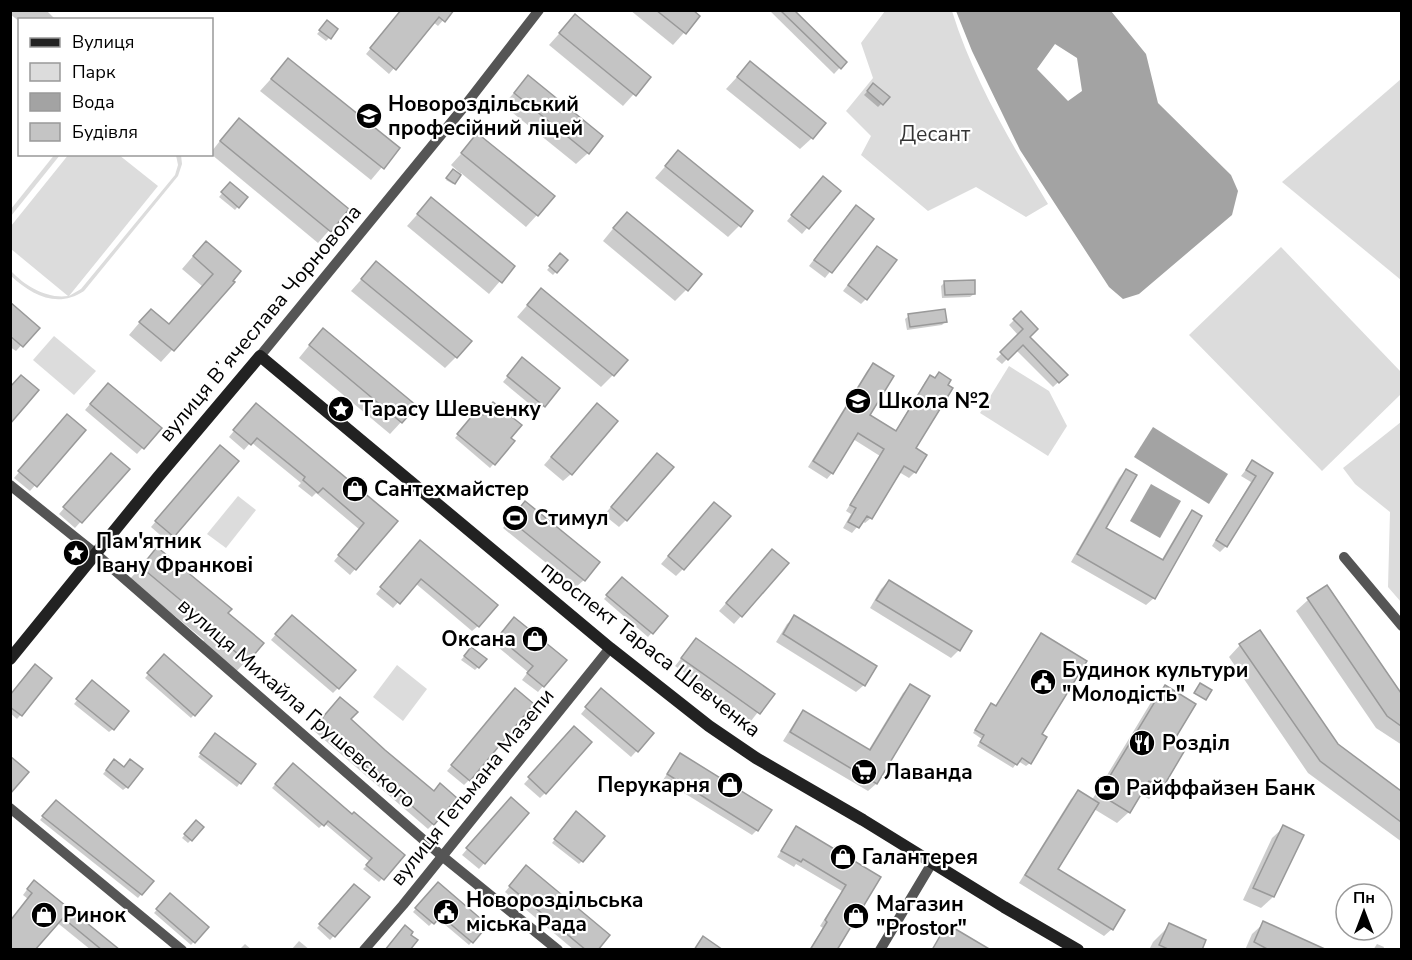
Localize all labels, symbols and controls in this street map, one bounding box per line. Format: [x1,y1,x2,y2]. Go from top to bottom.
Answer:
legend [18,18,213,156]
text: Вулиця [72,30,134,54]
text: Парк [72,60,116,84]
text: Вода [72,90,115,114]
place label: Новороздільський професійний ліцей [388,90,583,142]
school or university icon: Новороздільський професійний ліцей [354,101,384,131]
text: Будівля [72,120,138,144]
park label: Десант [900,120,971,148]
street label: вулиця Вʼячеслава Чорновола [152,199,368,447]
school or university icon: Школа №2 [843,386,873,416]
place label: Школа №2 [878,387,990,415]
place icon: Тарасу Шевченку [326,394,356,424]
place label: Тарасу Шевченку [360,395,541,423]
shop icon: Сантехмайстер [340,474,370,504]
place label: Сантехмайстер [374,475,529,503]
sports icon: Стимул [500,503,530,533]
place label: Стимул [534,504,609,532]
place label: Пам'ятник Івану Франкові [96,527,253,579]
place icon: Пам'ятник Івану Франкові [61,538,91,568]
street label: проспект Тараса Шевченка [535,554,767,744]
street label: вулиця Михайла Грушевського [172,592,422,814]
shop icon: Оксана [520,624,550,654]
place label: Оксана [441,625,516,653]
place label: Будинок культури "Молодість" [1062,656,1248,708]
public building icon: Будинок культури "Молодість" [1028,667,1058,697]
street label: вулиця Гетьмана Мазепи [384,683,560,891]
restaurant icon: Розділ [1127,728,1157,758]
place label: Розділ [1162,729,1230,757]
supermarket icon: Лаванда [849,757,879,787]
place label: Лаванда [884,758,973,786]
shop icon: Перукарня [715,770,745,800]
place label: Перукарня [597,771,710,799]
bank icon: Райффайзен Банк [1092,773,1122,803]
place label: Райффайзен Банк [1126,774,1315,802]
shop icon: Галантерея [828,842,858,872]
place label: Галантерея [862,843,978,871]
north arrow [1334,882,1394,942]
place label: Новороздільська міська Рада [466,886,643,938]
text: Пн [1353,887,1375,909]
place label: Магазин "Prostor" [876,890,967,942]
public building icon: Новороздільська міська Рада [431,897,461,927]
shop icon: Ринок [29,900,59,930]
place label: Ринок [63,901,126,929]
shop icon: Магазин "Prostor" [841,901,871,931]

